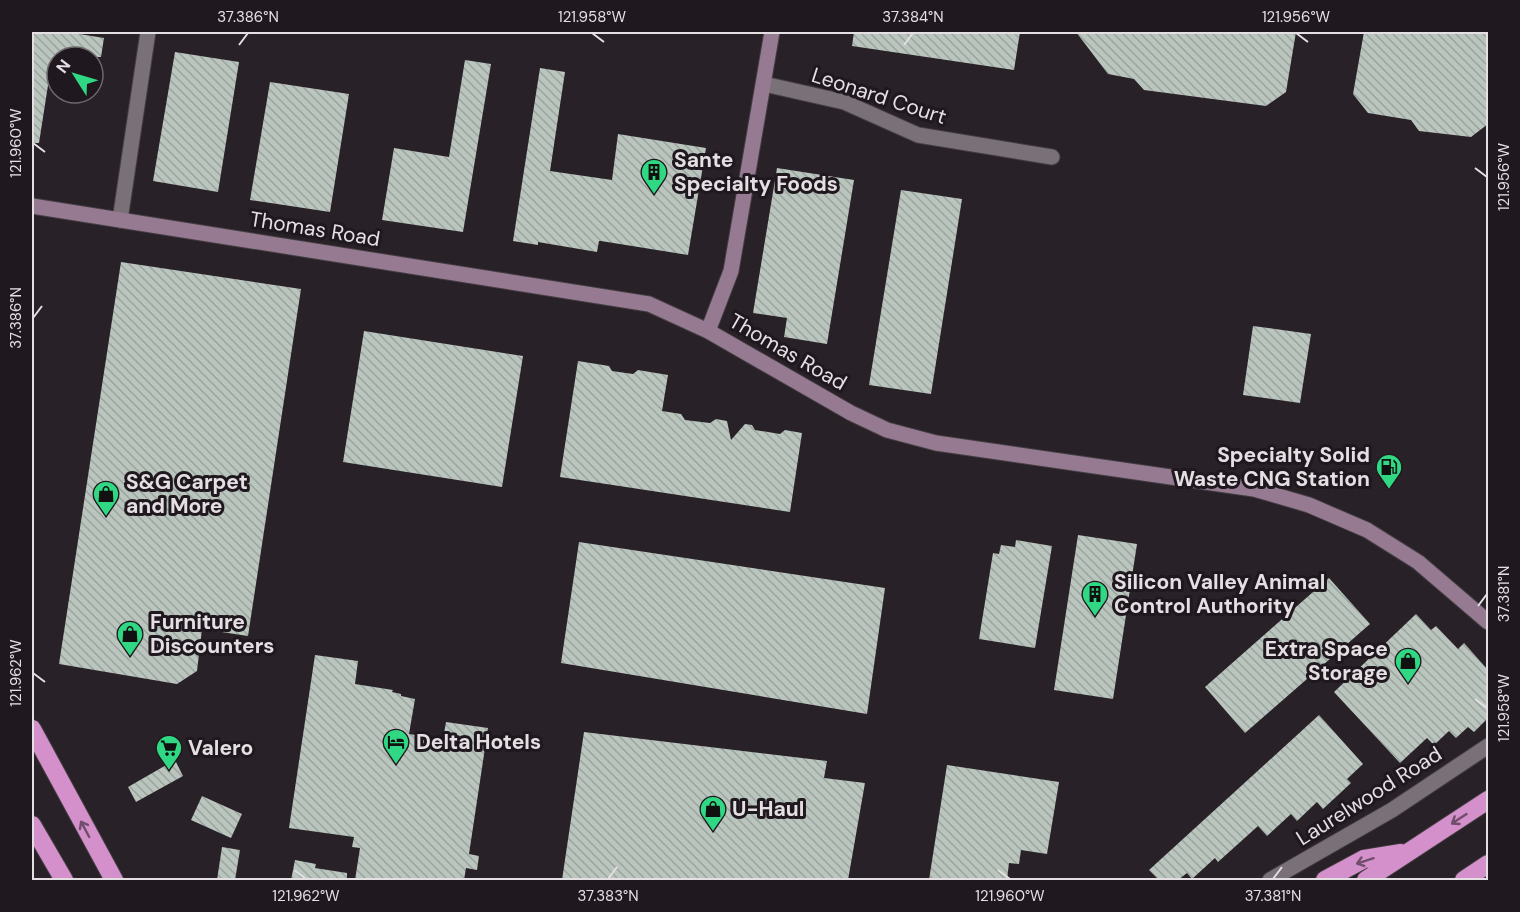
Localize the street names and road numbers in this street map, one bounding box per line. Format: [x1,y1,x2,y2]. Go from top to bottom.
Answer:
street label: Leonard Court [808,61,950,131]
street label: Thomas Road [248,205,382,253]
street label: Thomas Road [724,307,852,397]
street label: Laurelwood Road [1291,740,1447,852]

